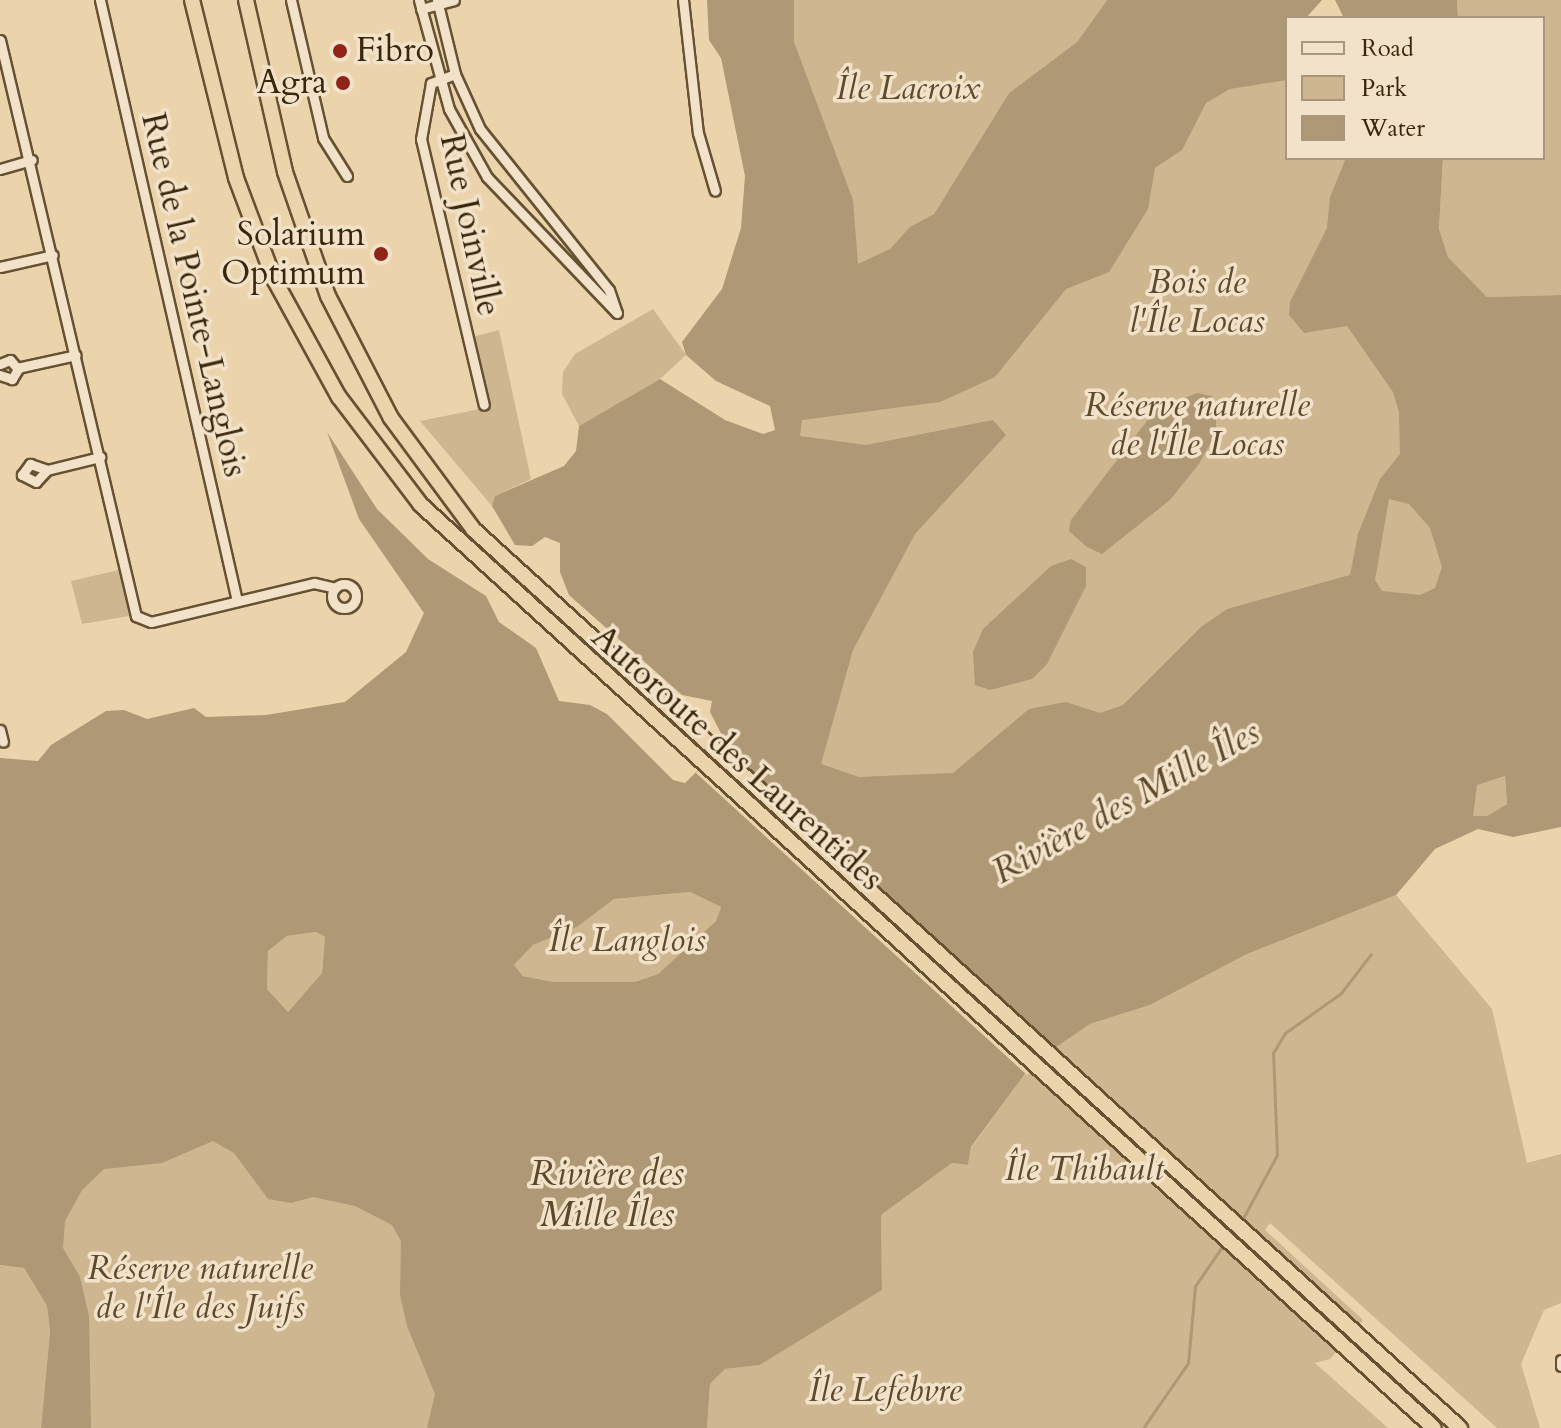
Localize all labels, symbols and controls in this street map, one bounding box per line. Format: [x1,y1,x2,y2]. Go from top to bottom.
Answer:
legend [1285,16,1545,160]
place label: Fibro [356,31,434,71]
text: Road [1361,32,1414,65]
marker: Fibro [331,42,349,60]
place label: Agra [257,63,327,103]
park label: Île Lacroix [836,69,980,109]
text: Park [1361,72,1407,105]
marker: Agra [334,74,352,92]
street label: Rue de la Pointe-Langlois [132,109,256,481]
text: Water [1361,112,1425,145]
street label: Rue Joinville [431,130,509,320]
place label: Solarium Optimum [221,214,365,294]
marker: Solarium Optimum [372,245,390,263]
park label: Bois de l'Île Locas [1129,262,1265,342]
park label: Réserve naturelle de l'Île Locas [1084,385,1310,464]
street label: Autoroute des Laurentides [583,617,891,899]
water label: Rivière des Mille Îles [985,711,1267,893]
park label: Île Langlois [548,921,706,961]
park label: Île Thibault [1004,1150,1164,1190]
water label: Rivière des Mille Îles [530,1151,684,1236]
park label: Réserve naturelle de l'Île des Juifs [87,1248,313,1328]
park label: Île Lefebvre [808,1371,962,1411]

